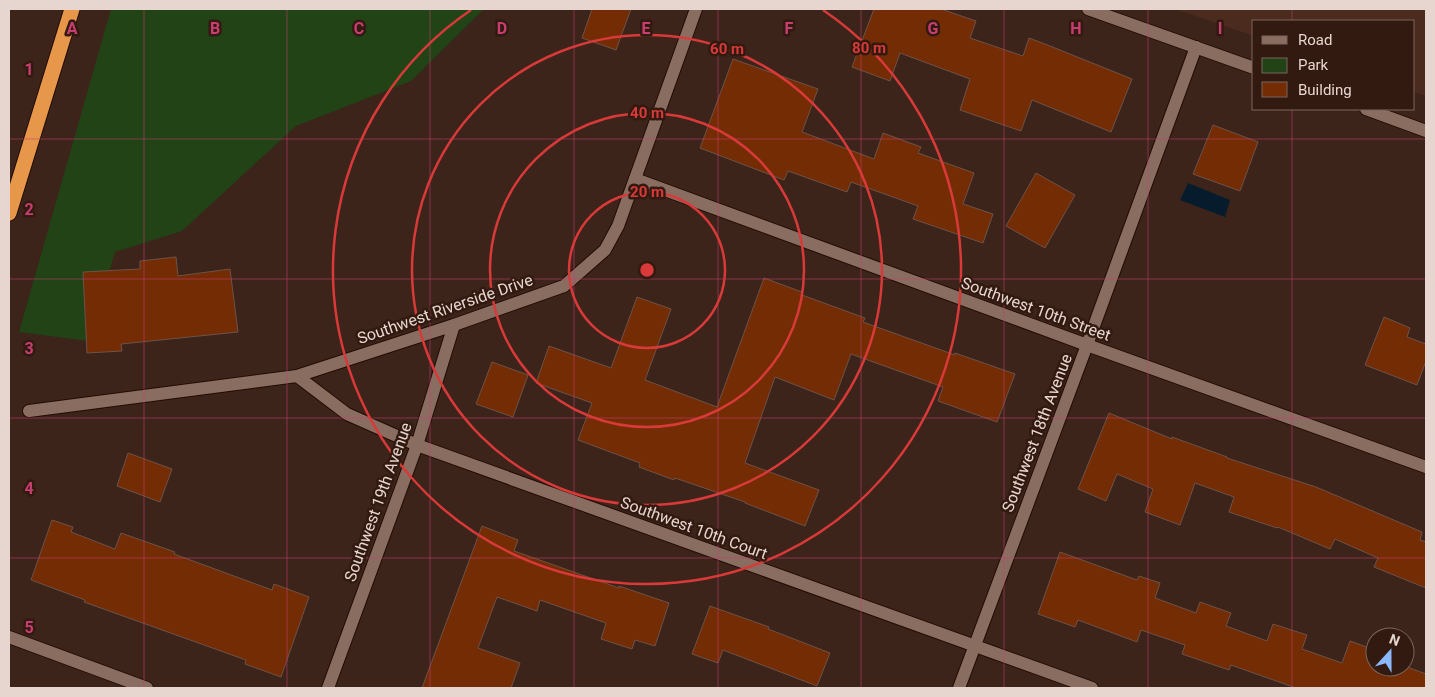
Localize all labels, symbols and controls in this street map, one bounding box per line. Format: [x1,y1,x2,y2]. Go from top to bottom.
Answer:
text: A [67,19,78,38]
text: B [210,19,220,38]
text: C [354,19,364,38]
text: D [497,19,507,38]
text: E [642,19,651,38]
text: F [785,19,794,38]
text: G [928,19,939,38]
text: H [1070,19,1082,38]
text: I [1218,19,1222,38]
legend [1252,20,1415,110]
text: Road [1298,31,1332,49]
text: 80 m [852,39,886,57]
text: 60 m [710,40,744,58]
text: Park [1298,56,1329,74]
text: 1 [24,60,34,79]
text: Building [1298,81,1352,99]
text: 40 m [630,104,664,122]
text: 20 m [630,183,664,201]
text: 2 [24,200,34,219]
centre of rings [638,261,656,279]
street label: Southwest Riverside Drive [355,270,535,348]
street label: Southwest 10th Street [959,273,1113,345]
text: 3 [24,339,34,358]
street label: Southwest 18th Avenue [998,351,1076,515]
street label: Southwest 19th Avenue [340,420,416,584]
text: 4 [24,479,34,498]
street label: Southwest 10th Court [618,493,770,563]
text: 5 [24,618,34,637]
north arrow [1365,627,1415,677]
text: N [1387,631,1402,649]

